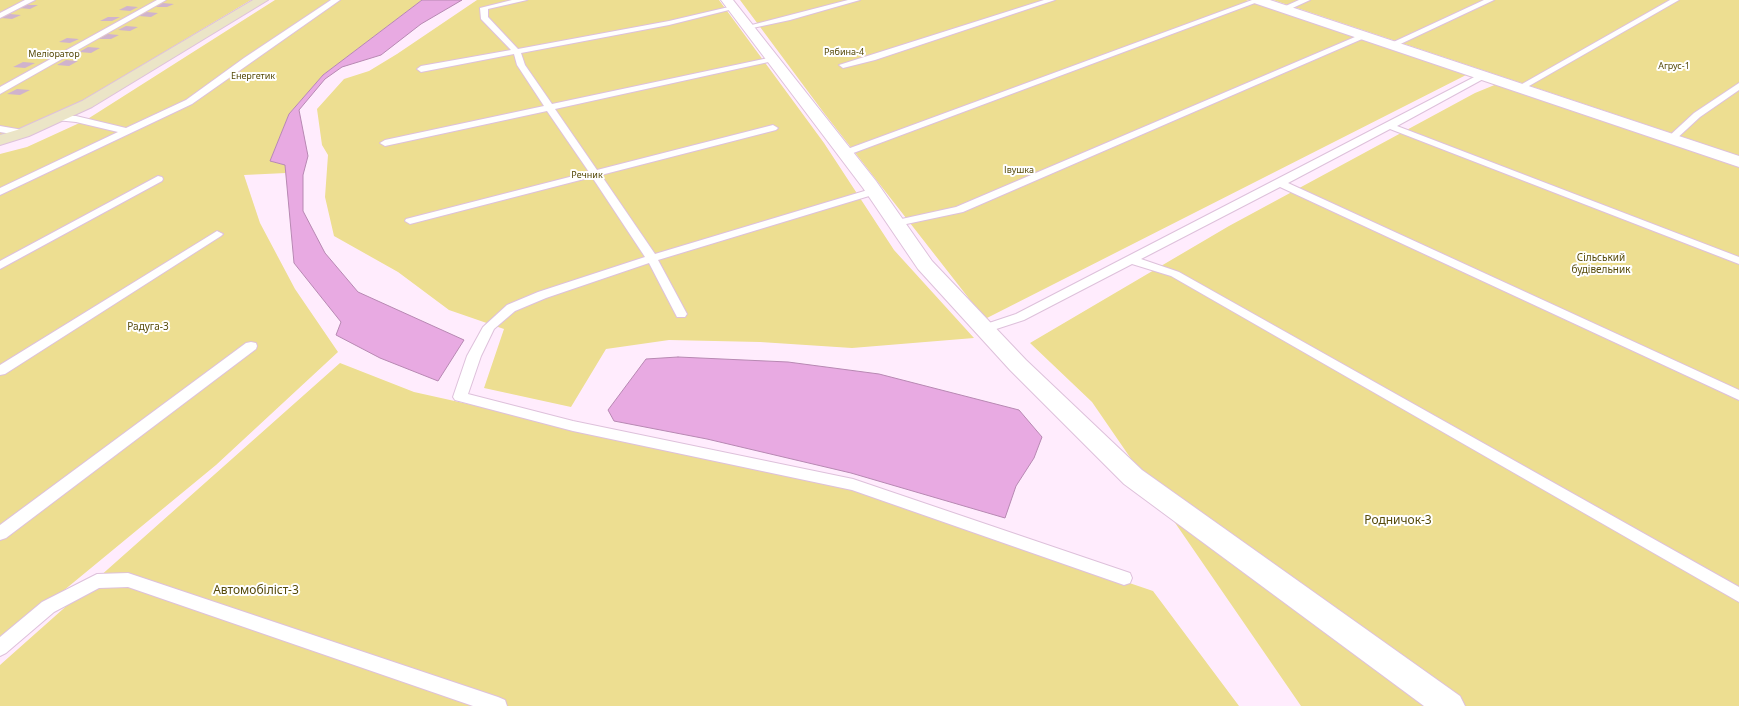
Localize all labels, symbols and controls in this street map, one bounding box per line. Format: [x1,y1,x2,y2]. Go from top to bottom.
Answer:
park label: Рябина-4 [824,47,864,57]
park label: Меліоратор [28,49,80,59]
park label: Агрус-1 [1658,61,1690,71]
park label: Енергетик [231,71,275,81]
park label: Івушка [1004,165,1034,175]
park label: Речник [571,170,603,180]
park label: Сільський будівельник [1571,252,1631,276]
park label: Радуга-3 [127,321,169,333]
park label: Родничок-3 [1364,514,1432,528]
park label: Автомобіліст-3 [213,584,299,598]

